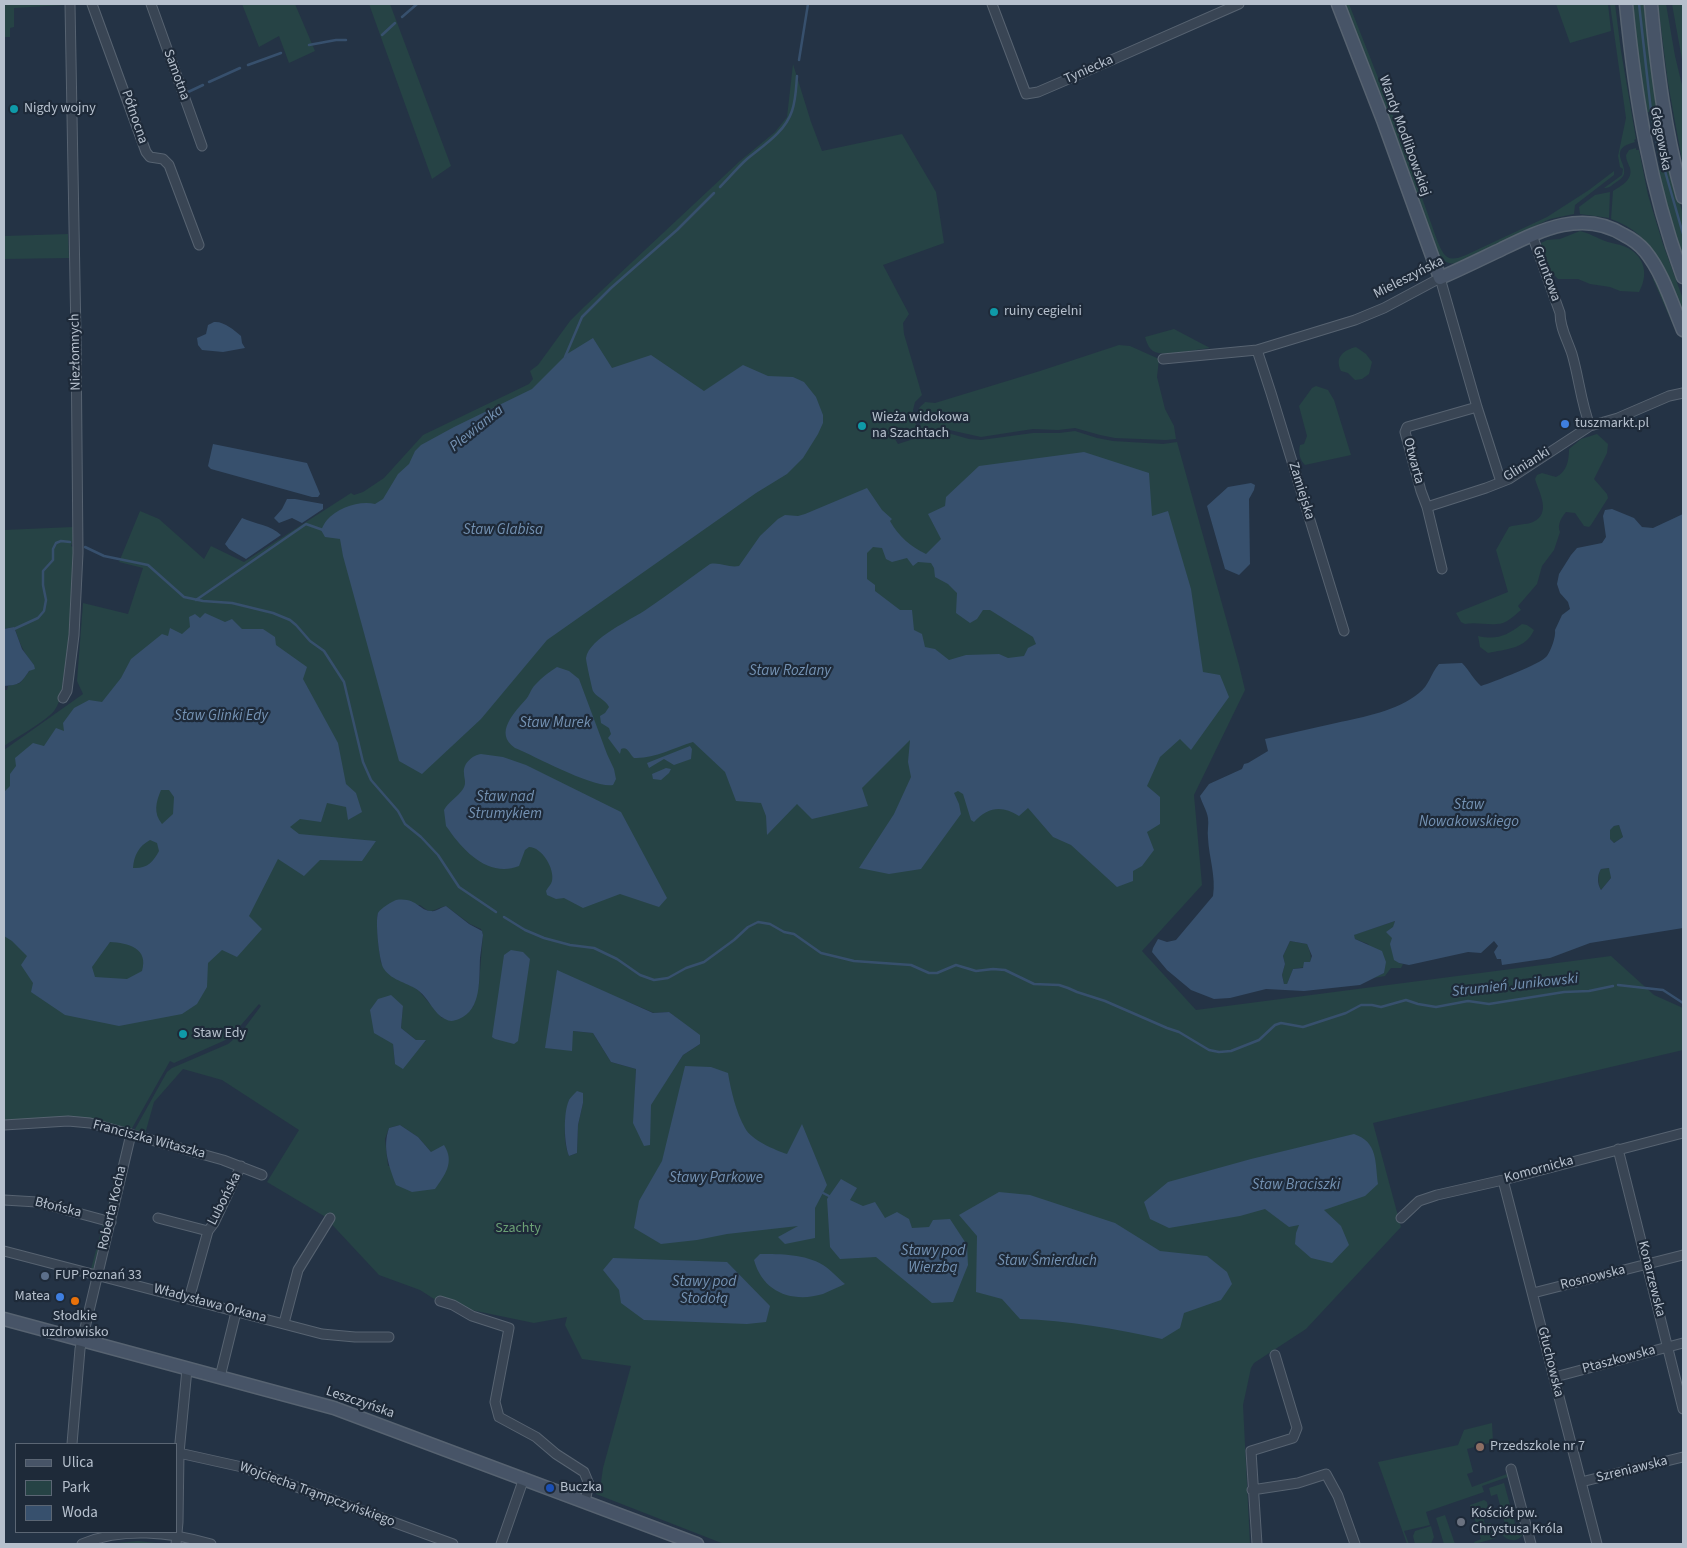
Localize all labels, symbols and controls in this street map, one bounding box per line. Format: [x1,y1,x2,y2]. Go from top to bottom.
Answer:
street label: Samotna [159,47,193,103]
street label: Tyniecka [1062,52,1116,88]
street label: Wandy Modlibowskiej [1374,73,1434,199]
street label: Północna [117,88,151,146]
place label: Nigdy wojny [24,101,96,117]
marker: Nigdy wojny [8,103,20,115]
street label: Głogowska [1646,106,1674,172]
street label: Gruntowa [1528,244,1564,304]
street label: Mieleszyńska [1371,253,1447,303]
place label: ruiny cegielni [1004,304,1082,320]
marker: ruiny cegielni [988,306,1000,318]
street label: Niezłomnych [67,313,85,391]
water label: Plewianka [446,402,508,456]
place label: Wieża widokowa na Szachtach [872,410,969,442]
place label: tuszmarkt.pl [1575,416,1649,432]
marker: tuszmarkt.pl [1559,418,1571,430]
marker: Wieża widokowa na Szachtach [856,420,868,432]
street label: Otwarta [1399,436,1427,486]
street label: Glinianki [1501,444,1553,486]
street label: Zamiejska [1284,460,1318,522]
water label: Staw Glabisa [463,522,543,540]
water label: Staw Rozlany [749,663,831,681]
water label: Staw Glinki Edy [174,708,268,726]
water label: Staw Murek [519,715,591,733]
water label: Staw nad Strumykiem [468,789,542,824]
water label: Staw Nowakowskiego [1419,797,1519,832]
water label: Strumień Junikowski [1451,970,1579,1002]
place label: Staw Edy [193,1026,246,1042]
marker: Staw Edy [177,1028,189,1040]
street label: Franciszka Witaszka [91,1117,207,1163]
street label: Komornicka [1503,1153,1575,1187]
street label: Roberta Kocha [95,1164,131,1252]
street label: Lubońska [205,1170,245,1228]
water label: Stawy Parkowe [669,1170,763,1188]
water label: Staw Braciszki [1252,1177,1340,1195]
street label: Błońska [33,1194,83,1222]
park label: Szachty [495,1221,541,1237]
street label: Konarzewska [1633,1239,1669,1319]
water label: Stawy pod Wierzbą [901,1243,965,1278]
water label: Staw Śmierduch [997,1253,1097,1271]
street label: Rosnowska [1559,1262,1627,1294]
place label: FUP Poznań 33 [55,1268,142,1284]
marker: FUP Poznań 33 [39,1270,51,1282]
water label: Stawy pod Stodołą [672,1274,736,1309]
street label: Władysława Orkana [152,1281,268,1327]
place label: Matea [15,1289,50,1305]
marker: Matea [54,1291,66,1303]
marker: Słodkie uzdrowisko [69,1295,81,1307]
place label: Słodkie uzdrowisko [41,1309,109,1341]
street label: Głuchowska [1533,1325,1567,1399]
street label: Ptaszkowska [1580,1342,1658,1378]
street label: Leszczyńska [323,1383,397,1423]
place label: Przedszkole nr 7 [1490,1439,1585,1455]
marker: Przedszkole nr 7 [1474,1441,1486,1453]
legend [15,1443,178,1533]
text: Ulica [62,1452,93,1473]
street label: Szreniawska [1595,1453,1669,1487]
street label: Wojciecha Trąmpczyńskiego [237,1459,397,1531]
text: Park [62,1477,90,1498]
place label: Buczka [560,1480,602,1496]
marker: Buczka [544,1482,556,1494]
text: Woda [62,1502,98,1523]
place label: Kościół pw. Chrystusa Króla [1471,1506,1563,1538]
marker: Kościół pw. Chrystusa Króla [1455,1516,1467,1528]

